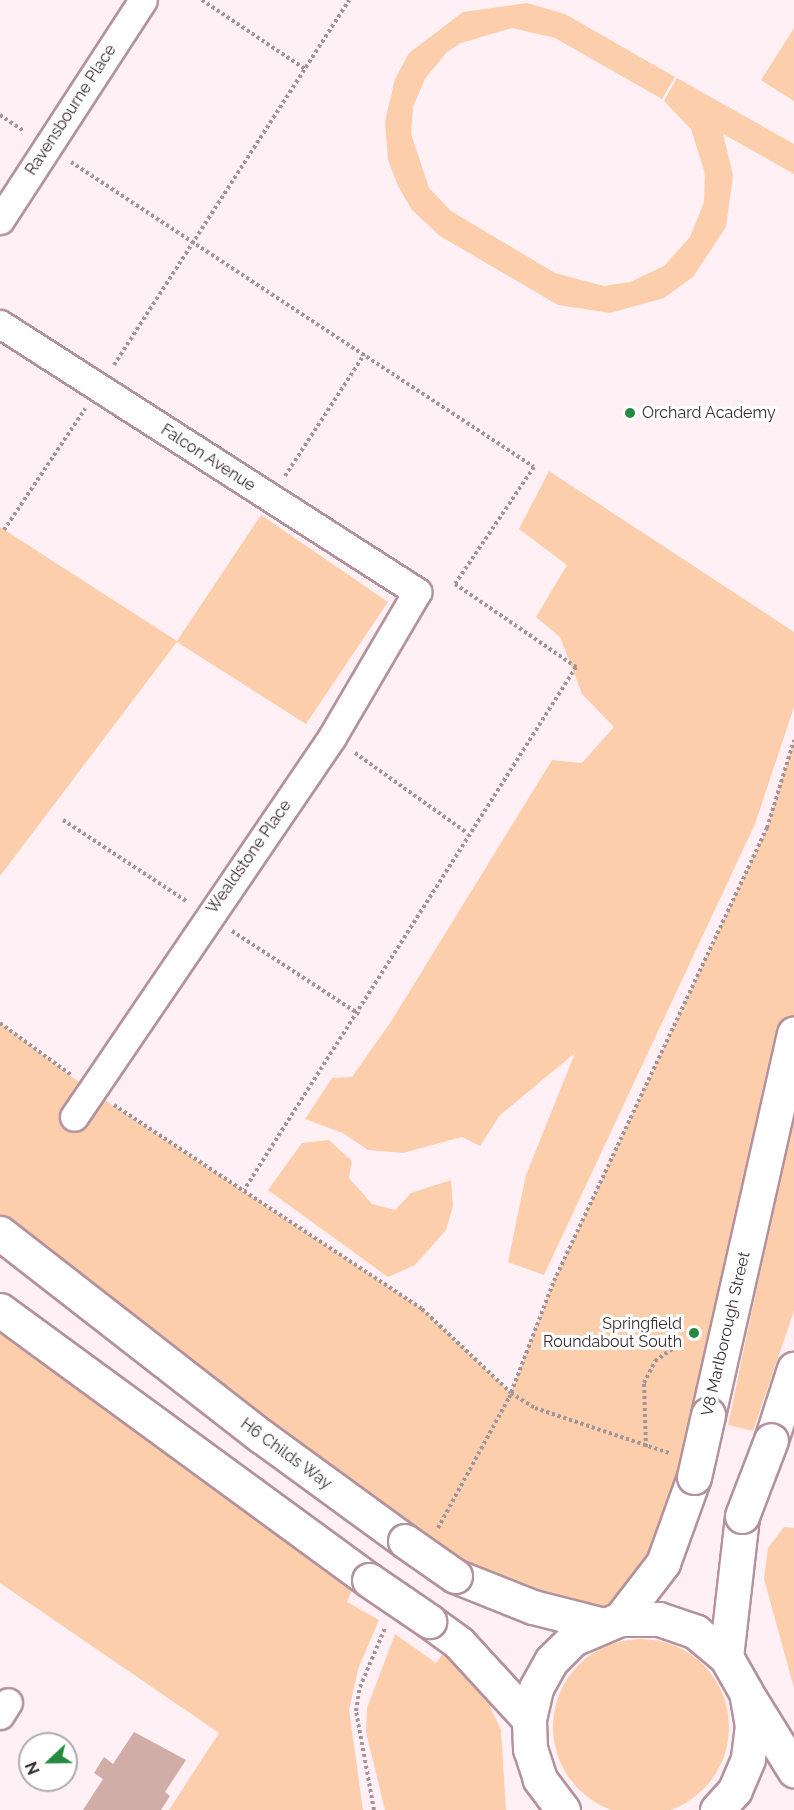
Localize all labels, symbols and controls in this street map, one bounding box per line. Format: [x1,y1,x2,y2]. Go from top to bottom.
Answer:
street label: Ravensbourne Place [22,41,120,179]
place label: Orchard Academy [642,403,776,423]
marker: Orchard Academy [623,406,637,420]
street label: Falcon Avenue [157,420,259,496]
street label: Wealdstone Place [203,796,295,918]
street label: V8 Marlborough Street [698,1250,754,1418]
place label: Springfield Roundabout South [543,1314,682,1352]
marker: Springfield Roundabout South [687,1326,701,1340]
street label: H6 Childs Way [236,1414,336,1494]
north arrow [18,1732,78,1792]
text: N [22,1759,44,1777]

